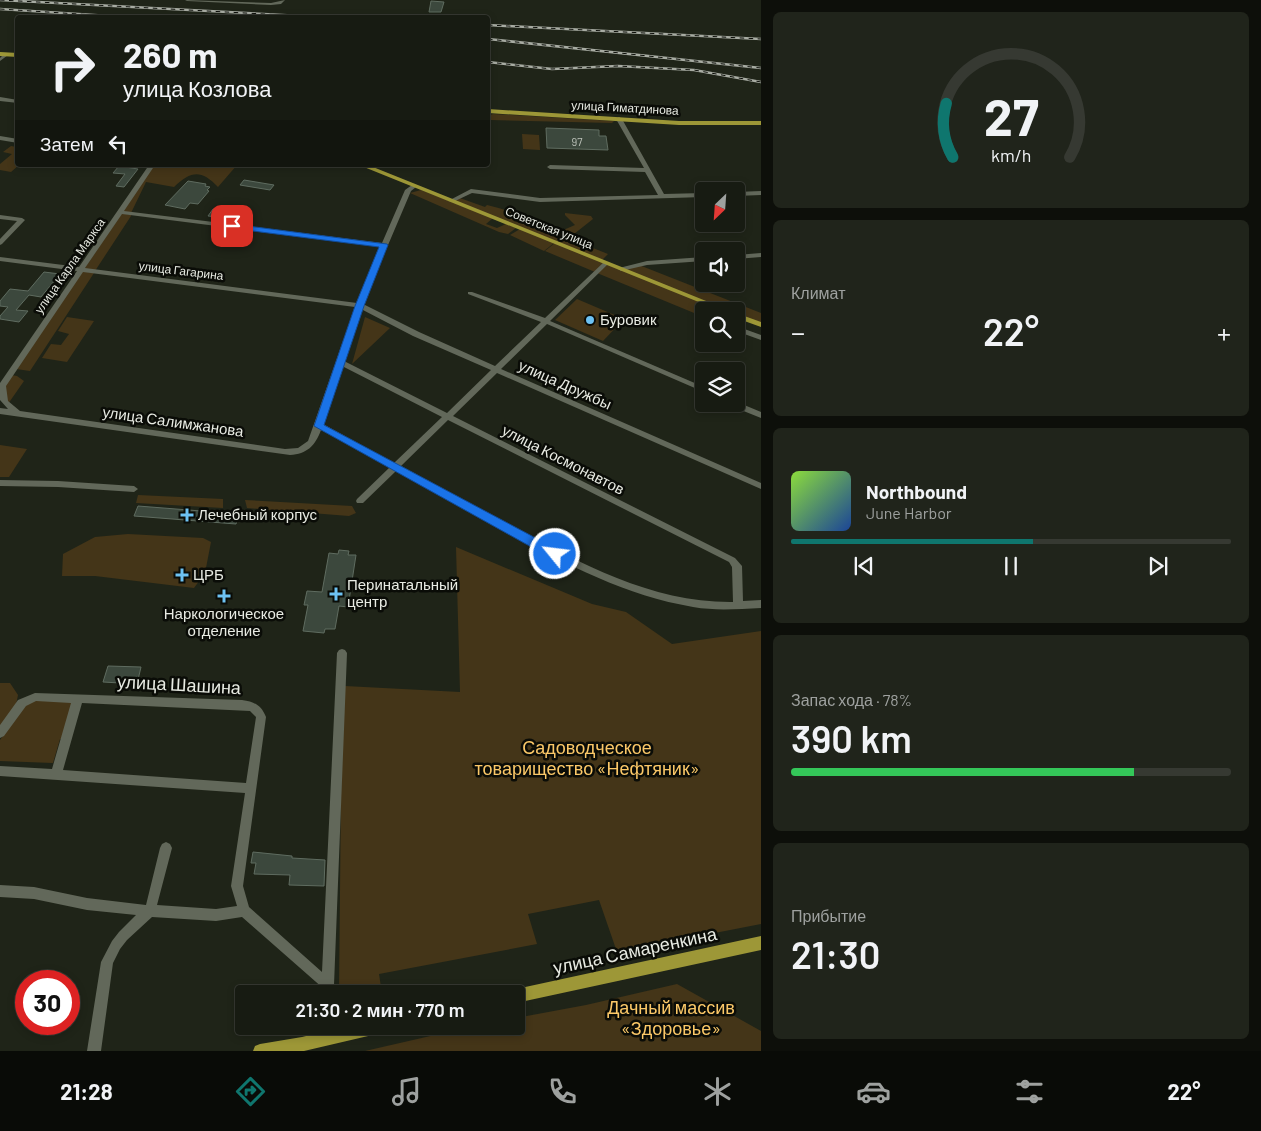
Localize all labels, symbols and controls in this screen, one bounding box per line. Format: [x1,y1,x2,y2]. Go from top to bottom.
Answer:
text: 260 m [123,33,218,75]
icon: right [40,35,105,100]
text: улица Козлова [123,75,272,101]
text: 27 [984,84,1039,146]
street label: улица Гиматдинова [571,97,679,118]
icon: left [104,130,132,158]
text: Затем [40,132,94,155]
house number: 97 [572,135,582,148]
text: km/h [991,144,1031,166]
north arrow [695,182,745,232]
map controls [695,182,745,412]
street label: Советская улица [503,203,596,252]
pin [211,205,253,247]
icon: arrive [218,212,246,240]
street label: улица Карла Маркса [31,215,108,316]
button: sound [695,242,745,292]
street label: улица Гагарина [138,258,225,283]
text: Климат [791,283,845,302]
button: search [695,302,745,352]
text: 22° [983,308,1039,354]
place label: Буровик [600,310,657,328]
marker: Буровик [584,314,596,326]
text: − [791,315,805,349]
text: + [1217,315,1231,349]
street label: улица Дружбы [516,356,615,413]
button: layers [695,362,745,412]
street label: улица Салимжанова [101,402,245,440]
street label: улица Космонавтов [499,421,628,498]
text: Northbound [866,480,967,503]
text: June Harbor [866,503,952,522]
place label: Лечебный корпус [198,505,318,523]
marker: Лечебный корпус [180,508,194,522]
position arrow [528,527,580,579]
icon: previous [850,552,878,580]
icon: pause [997,552,1025,580]
icon: next [1144,552,1172,580]
place label: ЦРБ [193,565,224,583]
marker: ЦРБ [175,568,189,582]
place label: Перинатальный центр [347,575,458,610]
marker: Перинатальный центр [329,587,343,601]
marker: Наркологическое отделение [217,589,231,603]
place label: Наркологическое отделение [164,604,284,639]
street label: улица Шашина [117,670,243,698]
text: Запас хода · 78% [791,690,912,709]
text: 390 km [791,715,912,761]
park label: Садоводческое товарищество «Нефтяник» [474,736,700,779]
text: Прибытие [791,906,866,925]
street label: улица Самаренкина [551,922,719,978]
text: 21:30 [791,931,880,977]
speed limit sign: 30 [15,970,80,1035]
park label: Дачный массив «Здоровье» [607,996,735,1039]
text: 21:30 · 2 мин · 770 m [296,998,464,1021]
icon: directions [233,1074,268,1109]
icon: music [389,1074,424,1109]
icon: phone [545,1074,580,1109]
icon: climate [700,1074,735,1109]
icon: car [856,1074,891,1109]
icon: filters [1012,1074,1047,1109]
text: 21:28 [60,1078,113,1104]
text: 22° [1168,1078,1201,1104]

